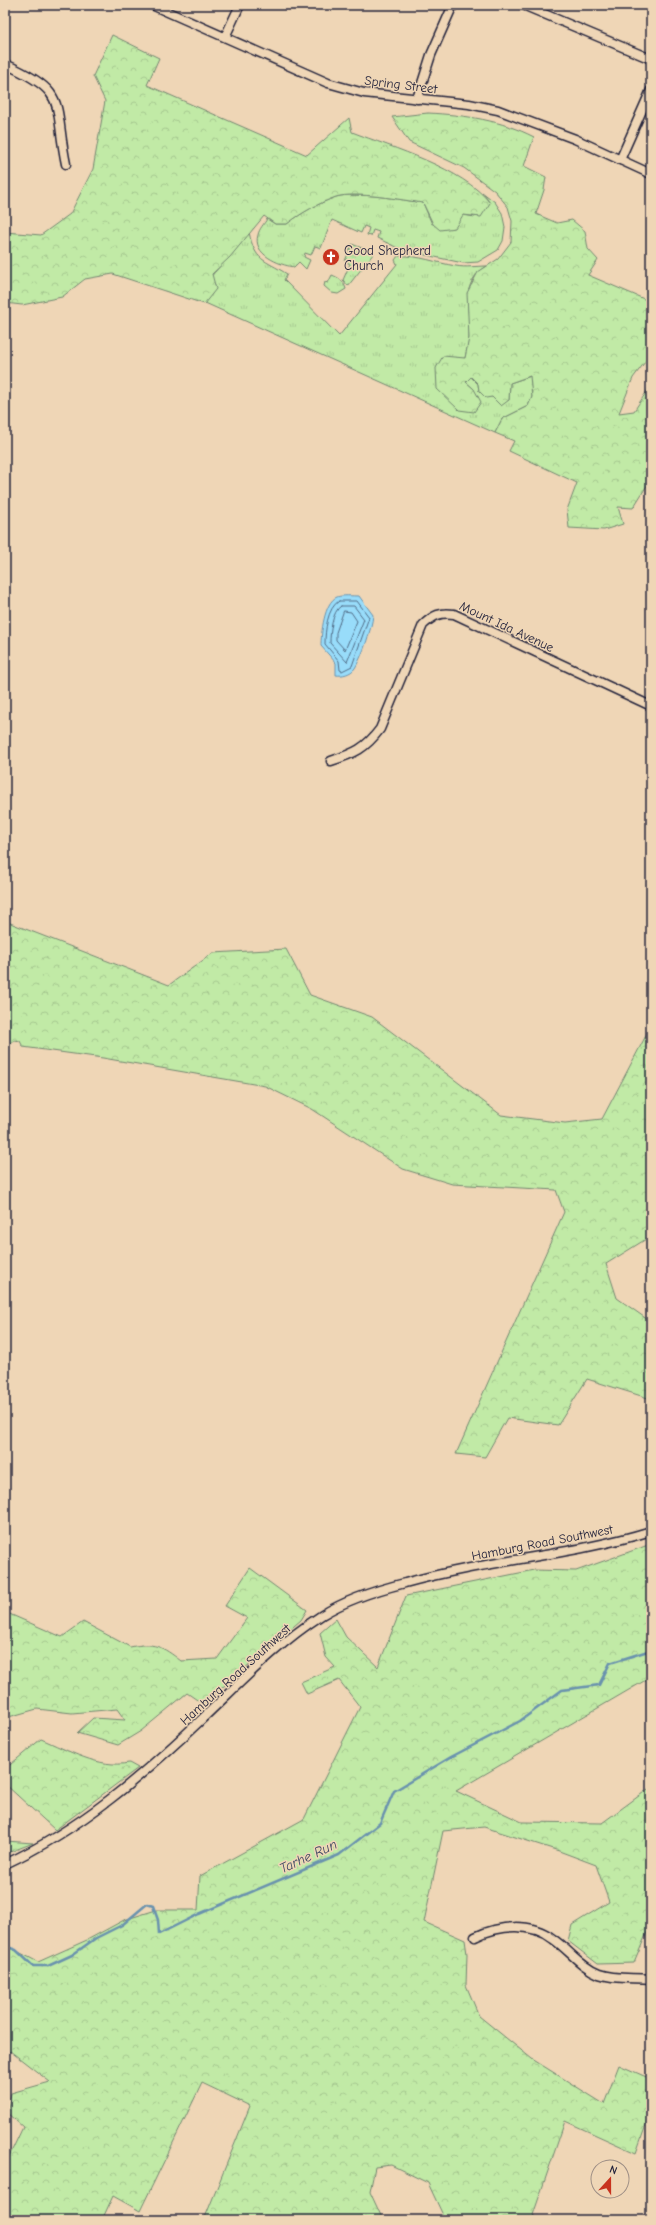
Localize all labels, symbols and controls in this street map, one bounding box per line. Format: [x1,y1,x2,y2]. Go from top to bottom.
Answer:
street label: Spring Street [364,73,439,97]
place label: Good Shepherd Church [344,243,431,273]
church icon: Good Shepherd Church [321,247,341,267]
street label: Mount Ida Avenue [457,598,557,655]
street label: Hamburg Road Southwest [470,1521,615,1564]
street label: Hamburg Road Southwest [177,1620,295,1728]
water label: Tarhe Run [277,1836,340,1877]
north arrow [590,2159,630,2199]
text: N [608,2163,619,2177]

